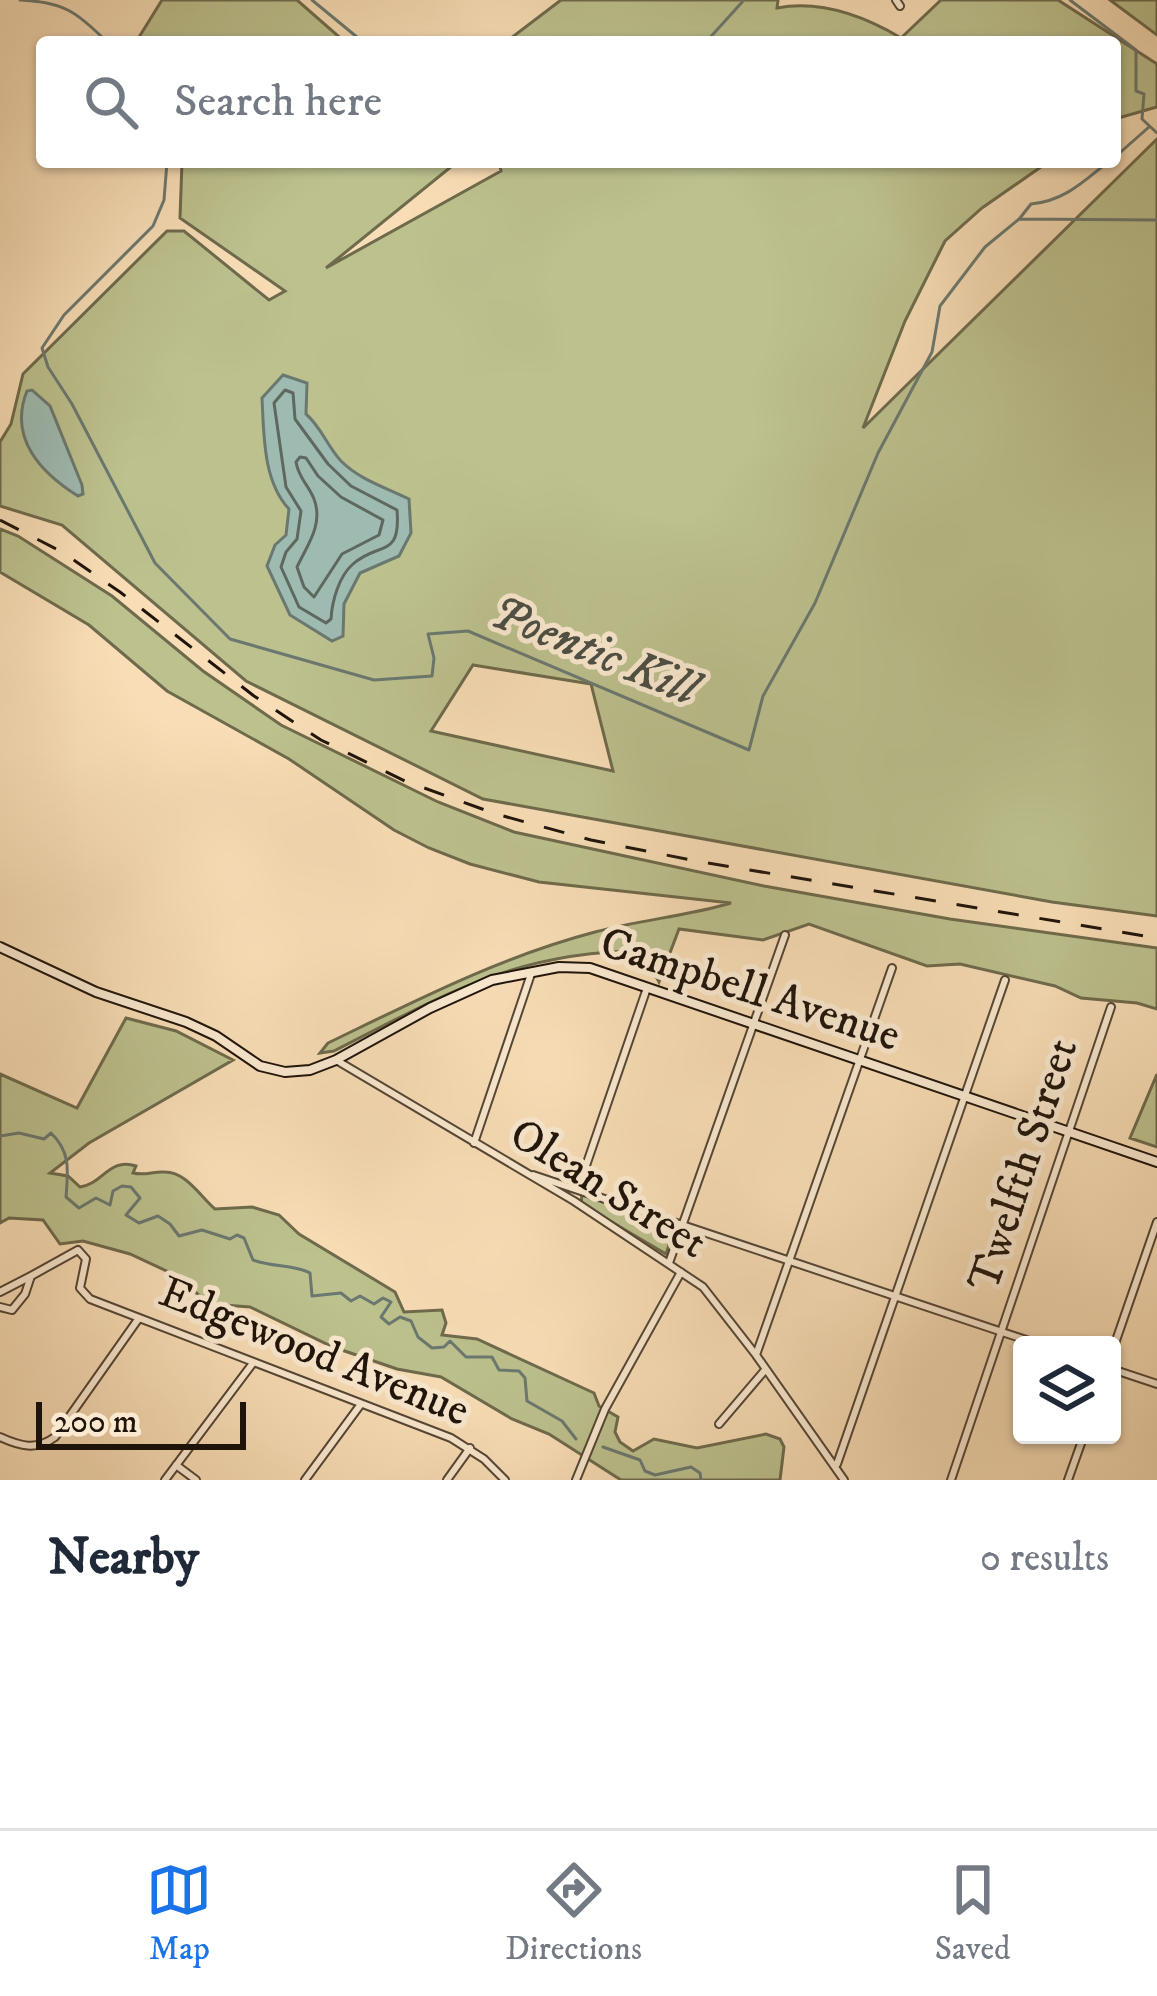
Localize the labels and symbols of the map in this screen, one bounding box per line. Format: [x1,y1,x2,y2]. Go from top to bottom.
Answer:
water label: Poentic Kill [482,582,710,721]
street label: Campbell Avenue [593,915,907,1065]
street label: Twelfth Street [957,1032,1091,1298]
street label: Olean Street [499,1106,717,1272]
street label: Edgewood Avenue [151,1264,477,1440]
scale bar [36,1396,246,1449]

